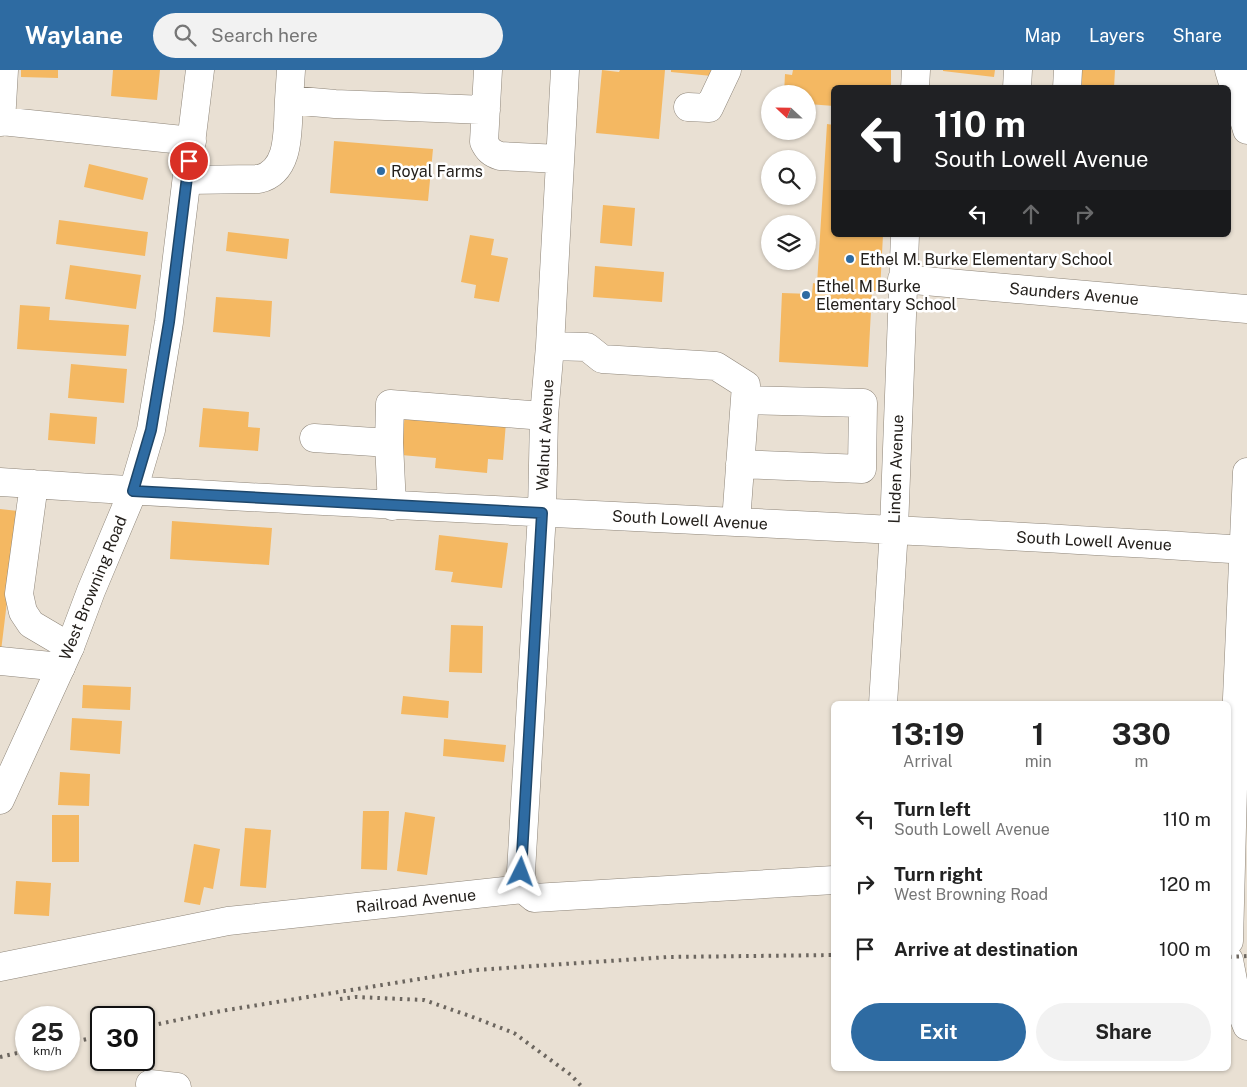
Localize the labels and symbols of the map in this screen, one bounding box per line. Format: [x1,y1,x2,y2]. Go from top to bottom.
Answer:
north arrow [761,85,816,140]
pin [168,140,210,182]
place label: Royal Farms [391,162,483,181]
marker: Royal Farms [375,165,387,177]
place label: Ethel M. Burke Elementary School [860,250,1113,269]
marker: Ethel M. Burke Elementary School [844,253,856,265]
place label: Ethel M Burke Elementary School [816,277,957,314]
street label: Saunders Avenue [1008,279,1140,309]
marker: Ethel M Burke Elementary School [800,289,812,301]
street label: Walnut Avenue [533,379,557,491]
street label: Linden Avenue [885,414,907,524]
street label: South Lowell Avenue [612,506,768,534]
street label: West Browning Road [55,513,131,663]
street label: South Lowell Avenue [1016,527,1172,555]
position arrow [494,845,546,897]
street label: Railroad Avenue [355,885,477,917]
speed limit sign: 30 [90,1006,155,1071]

